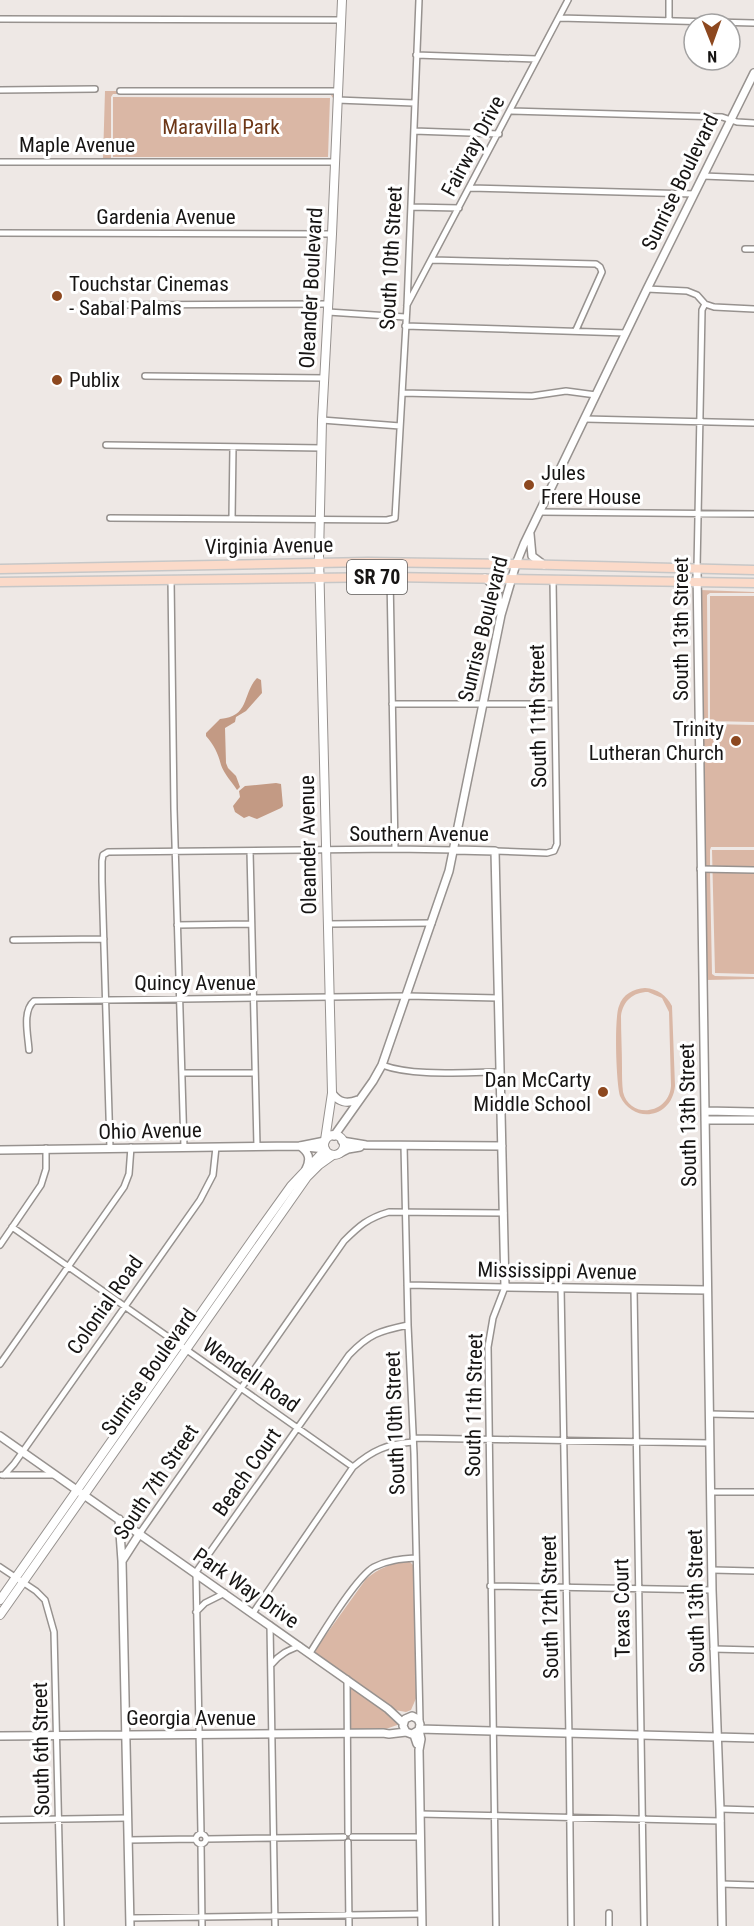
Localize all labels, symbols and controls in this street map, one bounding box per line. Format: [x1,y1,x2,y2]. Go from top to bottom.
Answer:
north arrow [682,12,742,72]
text: N [707,47,717,66]
street label: Fairway Drive [437,92,510,200]
street label: Sunrise Boulevard [637,110,723,254]
park label: Maravilla Park [162,115,280,139]
street label: Maple Avenue [19,133,135,157]
street label: South 10th Street [375,186,407,330]
street label: Gardenia Avenue [96,205,236,229]
street label: Oleander Boulevard [295,207,327,369]
place label: Touchstar Cinemas - Sabal Palms [69,272,229,320]
marker: Touchstar Cinemas - Sabal Palms [50,289,64,303]
place label: Publix [69,368,120,392]
marker: Publix [50,373,64,387]
place label: Jules Frere House [541,461,641,509]
marker: Jules Frere House [522,478,536,492]
street label: Virginia Avenue [205,533,334,559]
street label: Sunrise Boulevard [453,554,513,704]
street label: South 13th Street [669,557,693,701]
road number: SR 70 [347,560,407,594]
street label: South 11th Street [525,644,551,788]
place label: Trinity Lutheran Church [589,717,724,765]
marker: Trinity Lutheran Church [729,734,743,748]
street label: Oleander Avenue [295,775,321,915]
street label: Southern Avenue [349,822,489,846]
street label: Quincy Avenue [134,971,256,995]
street label: South 13th Street [675,1043,701,1187]
place label: Dan McCarty Middle School [473,1068,591,1116]
marker: Dan McCarty Middle School [596,1085,610,1099]
street label: Ohio Avenue [98,1118,202,1144]
street label: Colonial Road [62,1251,148,1359]
street label: Mississippi Avenue [477,1258,637,1284]
street label: Sunrise Boulevard [96,1304,202,1440]
street label: Wendell Road [198,1333,304,1417]
street label: South 11th Street [461,1333,487,1477]
street label: South 10th Street [380,1351,410,1495]
street label: South 7th Street [109,1420,203,1544]
street label: Beach Court [208,1423,286,1521]
street label: South 13th Street [683,1529,709,1673]
street label: South 12th Street [537,1535,563,1679]
street label: Park Way Drive [189,1543,304,1633]
street label: Texas Court [609,1558,635,1658]
street label: South 6th Street [28,1682,54,1816]
street label: Georgia Avenue [126,1706,256,1730]

